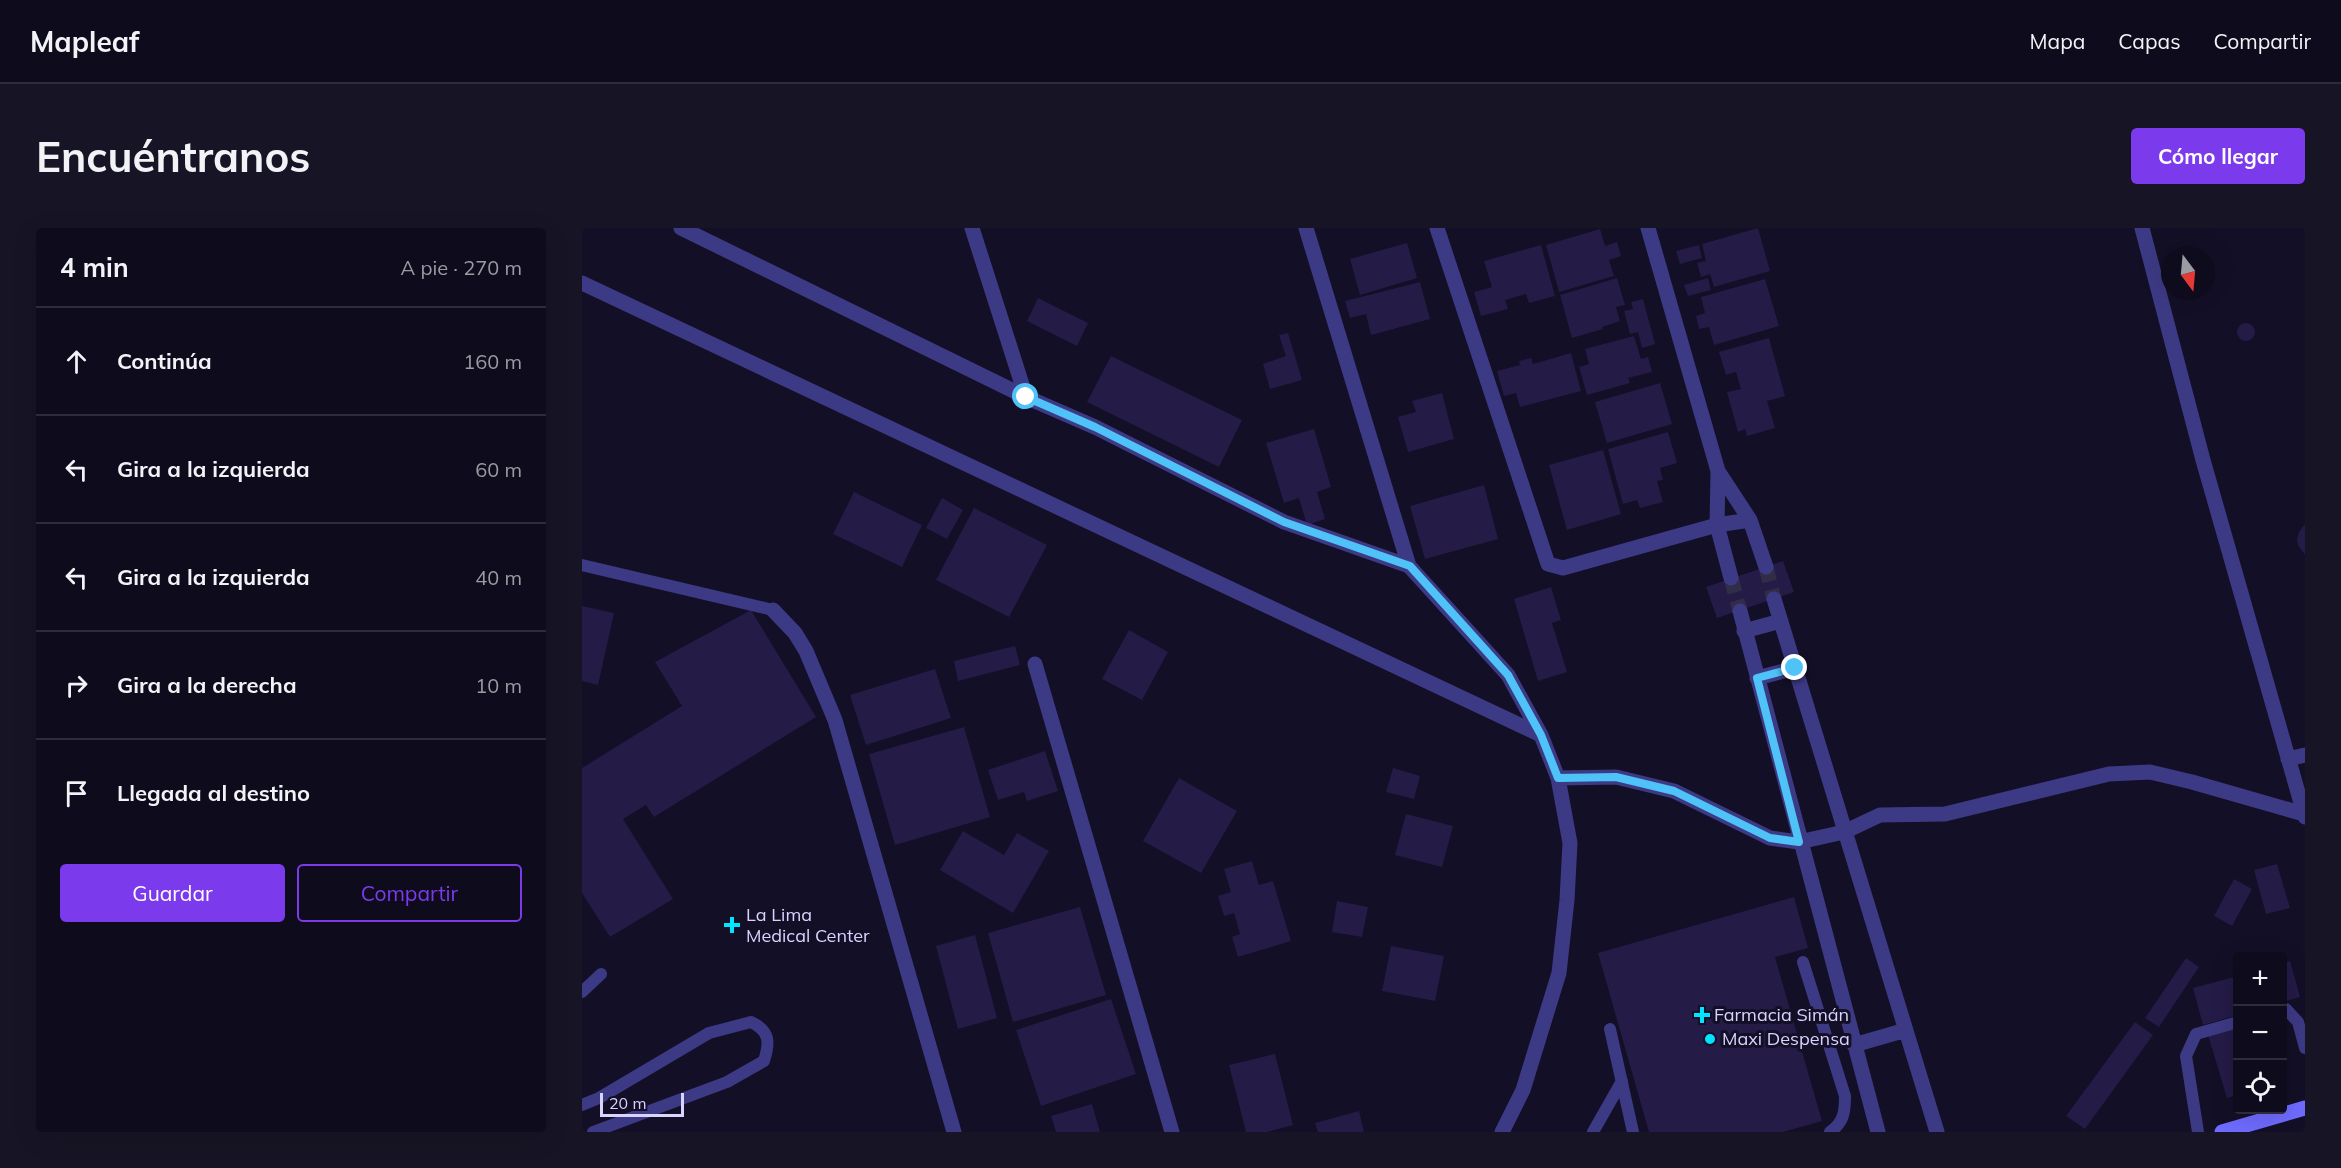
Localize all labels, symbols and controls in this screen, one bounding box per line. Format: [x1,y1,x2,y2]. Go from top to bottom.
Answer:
text: Mapleaf [30,24,139,59]
text: Mapa [2030,28,2085,54]
text: Capas [2118,28,2181,54]
text: Compartir [2214,28,2311,54]
button: Cómo llegar [2131,128,2305,184]
text: Encuéntranos [36,130,310,183]
north arrow [2161,246,2215,300]
text: 4 min [60,251,129,284]
text: A pie · 270 m [401,255,522,280]
icon: ahead [60,345,93,378]
text: Continúa [117,347,212,375]
text: 160 m [463,349,522,374]
route start [1012,383,1038,409]
icon: left [60,453,93,486]
text: Gira a la izquierda [117,455,310,483]
text: 60 m [475,457,522,482]
icon: left [60,561,93,594]
text: Gira a la izquierda [117,563,310,591]
text: 40 m [475,565,522,590]
route end [1781,654,1807,680]
icon: right [60,669,93,702]
text: Gira a la derecha [117,671,297,699]
text: 10 m [475,673,522,698]
icon: arrive [60,777,93,810]
text: Llegada al destino [117,779,310,807]
button: Guardar [60,864,285,922]
button: Compartir [297,864,522,922]
place label: La Lima Medical Center [746,903,870,947]
marker: La Lima Medical Center [723,916,741,934]
map controls [2233,952,2287,1114]
button: + [2233,952,2287,1006]
place label: Farmacia Simán [1714,1003,1849,1026]
button: − [2233,1006,2287,1060]
marker: Farmacia Simán [1695,1008,1709,1022]
place label: Maxi Despensa [1722,1027,1850,1050]
marker: Maxi Despensa [1703,1032,1717,1046]
button: locate [2233,1060,2287,1114]
scale bar [600,1090,684,1118]
text: 20 m [609,1093,646,1113]

